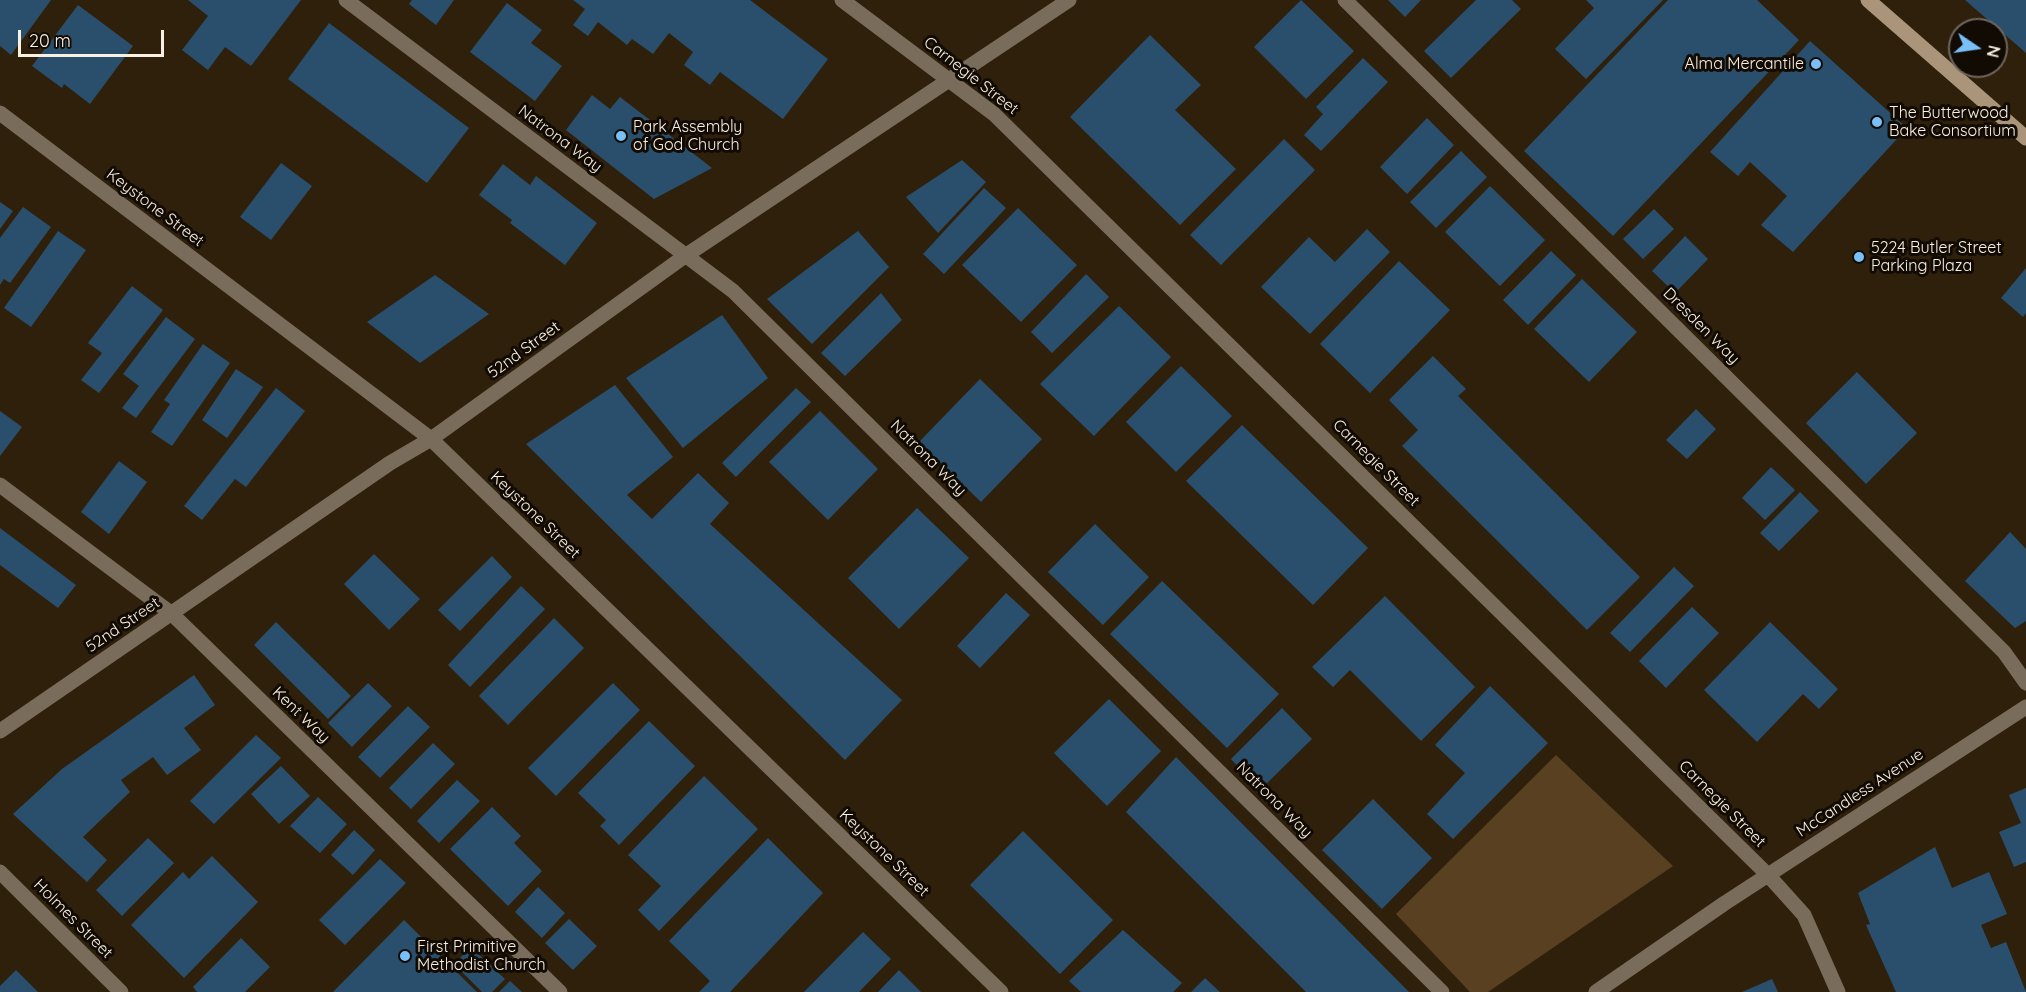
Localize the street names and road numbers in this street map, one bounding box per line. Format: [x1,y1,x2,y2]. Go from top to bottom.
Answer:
street label: Carnegie Street [920,33,1022,119]
street label: Natrona Way [514,101,606,177]
street label: Keystone Street [102,165,208,251]
street label: Dresden Way [1659,284,1743,368]
street label: 52nd Street [484,317,564,383]
street label: Natrona Way [886,416,970,500]
street label: Carnegie Street [1329,416,1423,510]
street label: Keystone Street [486,467,584,563]
street label: 52nd Street [83,593,163,657]
street label: Kent Way [268,683,334,747]
street label: McCandless Avenue [1793,745,1927,841]
street label: Carnegie Street [1675,757,1769,851]
street label: Natrona Way [1232,758,1316,842]
street label: Keystone Street [835,805,933,901]
street label: Holmes Street [29,875,117,963]

